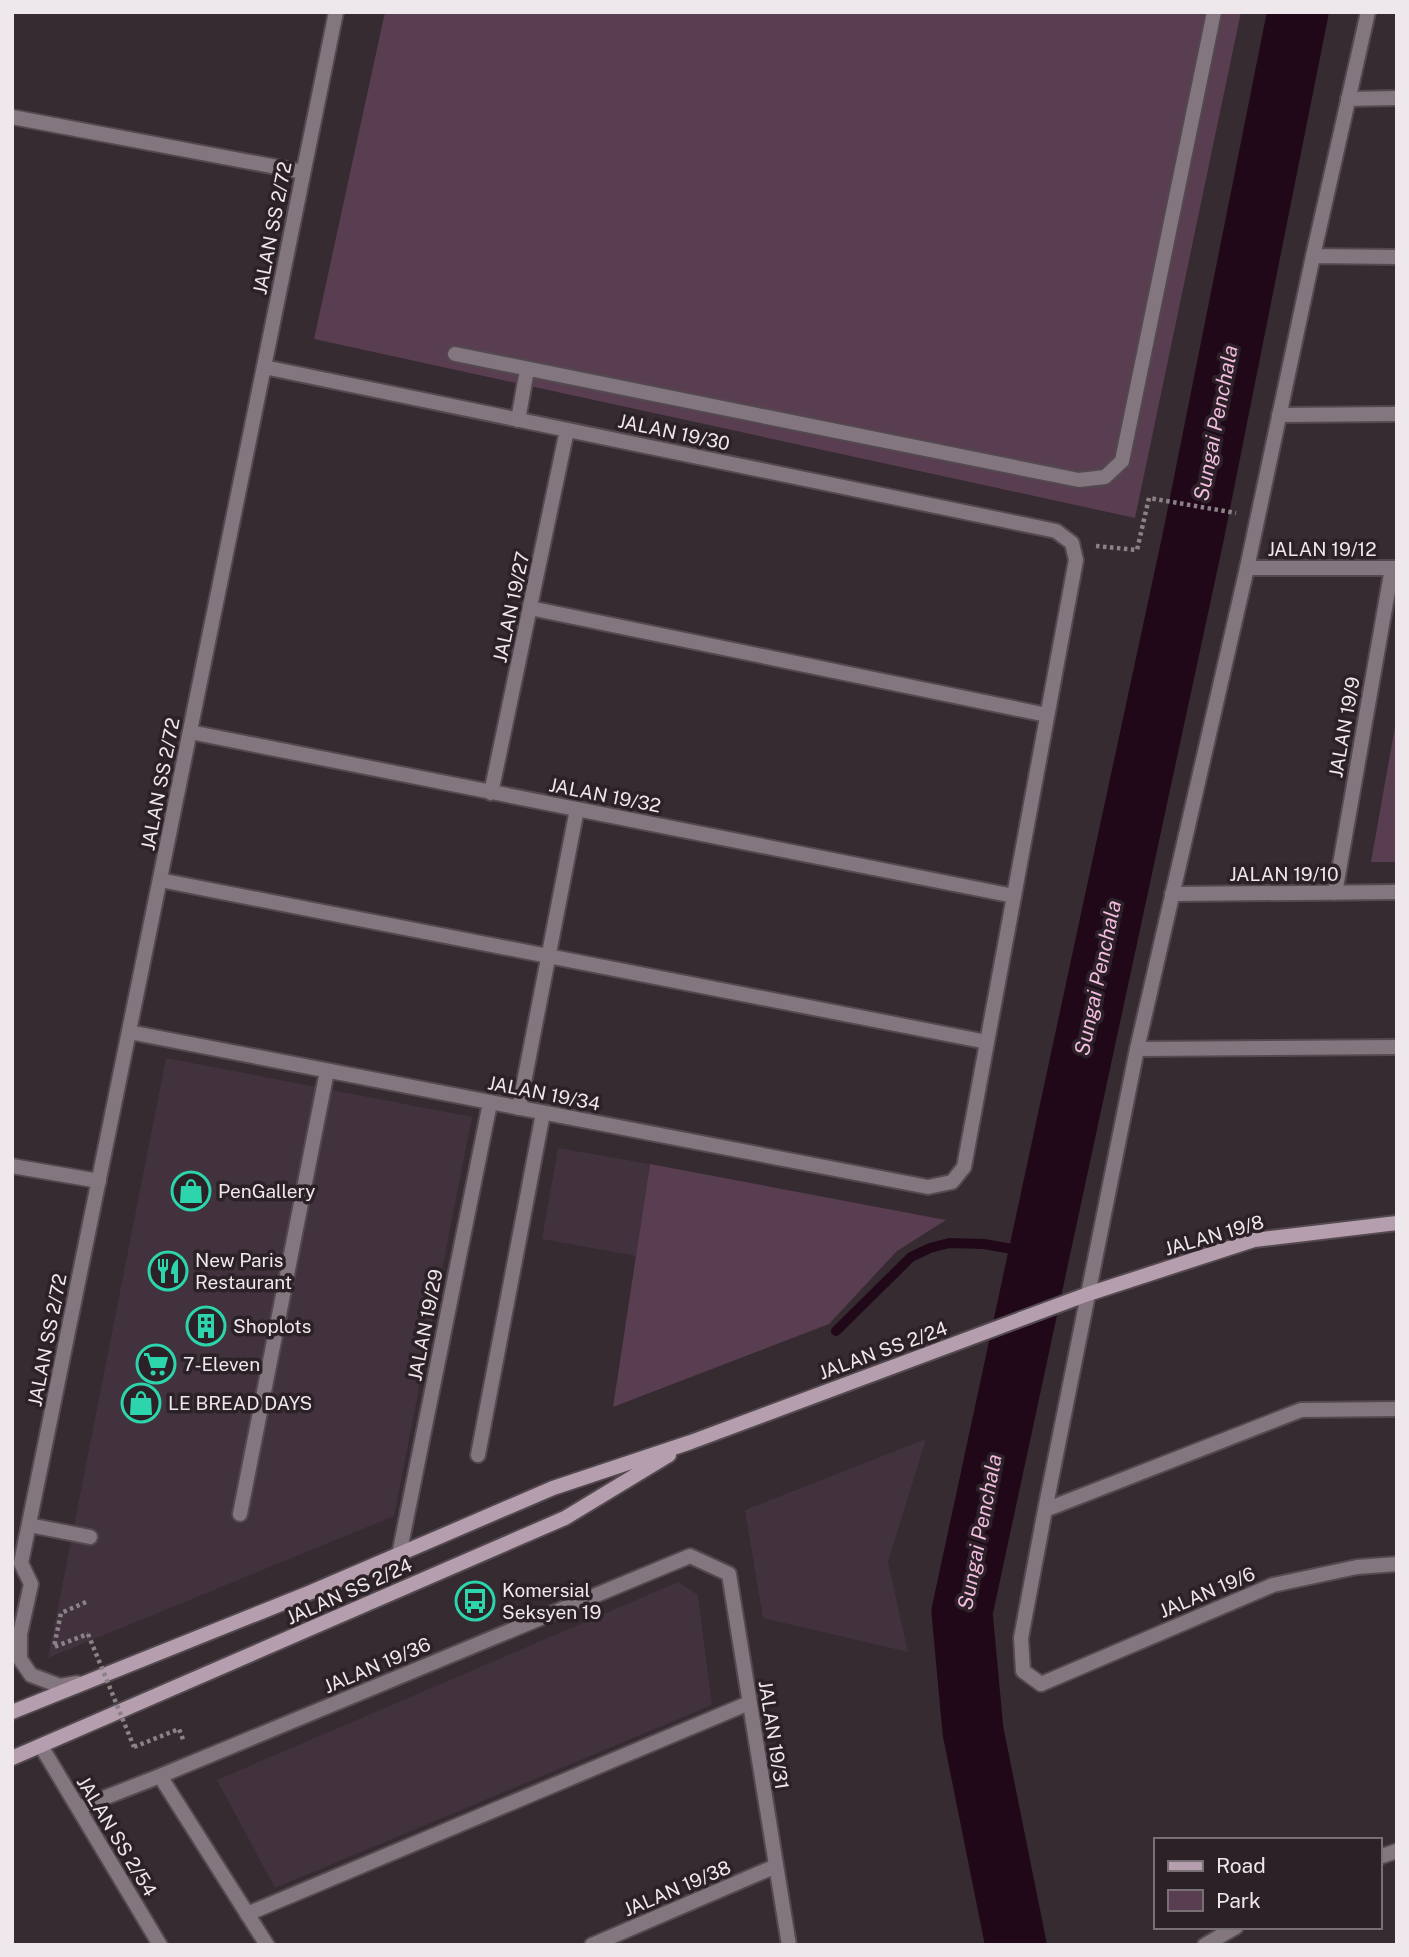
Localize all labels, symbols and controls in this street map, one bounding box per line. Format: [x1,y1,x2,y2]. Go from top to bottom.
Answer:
street label: JALAN SS 2/72 [248,160,296,296]
water label: Sungai Penchala [1188,343,1243,503]
street label: JALAN 19/30 [616,409,732,455]
street label: JALAN 19/12 [1267,538,1377,560]
street label: JALAN 19/27 [489,550,533,664]
street label: JALAN 19/9 [1324,675,1364,779]
street label: JALAN SS 2/72 [136,716,184,852]
street label: JALAN 19/32 [547,773,663,817]
street label: JALAN 19/10 [1229,863,1339,885]
water label: Sungai Penchala [1069,898,1126,1058]
street label: JALAN 19/34 [486,1071,602,1115]
shop icon: PenGallery [170,1170,212,1212]
place label: PenGallery [218,1180,315,1202]
street label: JALAN 19/8 [1162,1210,1266,1260]
place label: New Paris Restaurant [195,1249,292,1293]
restaurant icon: New Paris Restaurant [147,1250,189,1292]
street label: JALAN 19/29 [403,1267,447,1383]
street label: JALAN SS 2/72 [23,1272,71,1408]
building icon: Shoplots [185,1305,227,1347]
place label: Shoplots [233,1315,311,1337]
street label: JALAN SS 2/24 [816,1316,950,1383]
supermarket icon: 7-Eleven [135,1343,177,1385]
place label: 7-Eleven [183,1353,260,1375]
shop icon: LE BREAD DAYS [120,1382,162,1424]
place label: LE BREAD DAYS [168,1392,312,1414]
water label: Sungai Penchala [952,1452,1007,1612]
street label: JALAN SS 2/24 [283,1553,415,1629]
street label: JALAN 19/6 [1156,1562,1258,1622]
place label: Komersial Seksyen 19 [502,1579,601,1623]
bus stop icon: Komersial Seksyen 19 [454,1580,496,1622]
street label: JALAN 19/36 [320,1633,434,1697]
street label: JALAN 19/31 [755,1679,793,1791]
street label: JALAN SS 2/54 [72,1772,162,1900]
legend [1154,1838,1381,1929]
text: Road [1216,1853,1266,1878]
street label: JALAN 19/38 [620,1856,734,1920]
text: Park [1216,1888,1261,1913]

